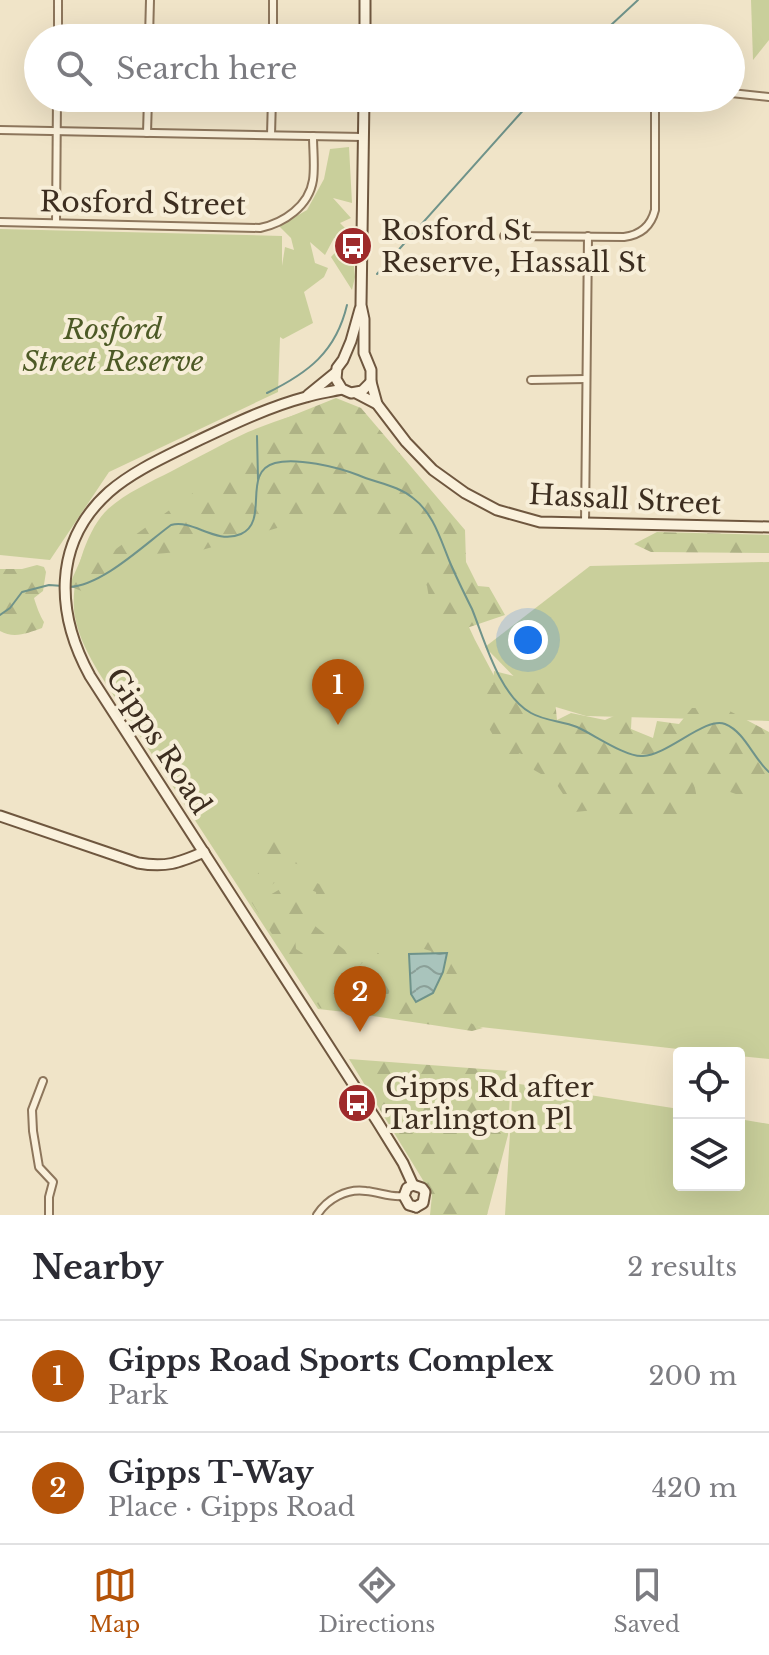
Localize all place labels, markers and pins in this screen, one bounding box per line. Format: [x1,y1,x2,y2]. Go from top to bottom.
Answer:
place label: Rosford St Reserve, Hassall St [381,213,647,280]
bus stop icon: Rosford St Reserve, Hassall St [332,225,374,267]
pin: 1 [312,659,364,725]
pin: 2 [334,966,386,1032]
place label: Gipps Rd after Tarlington Pl [385,1070,594,1137]
bus stop icon: Gipps Rd after Tarlington Pl [336,1082,378,1124]

